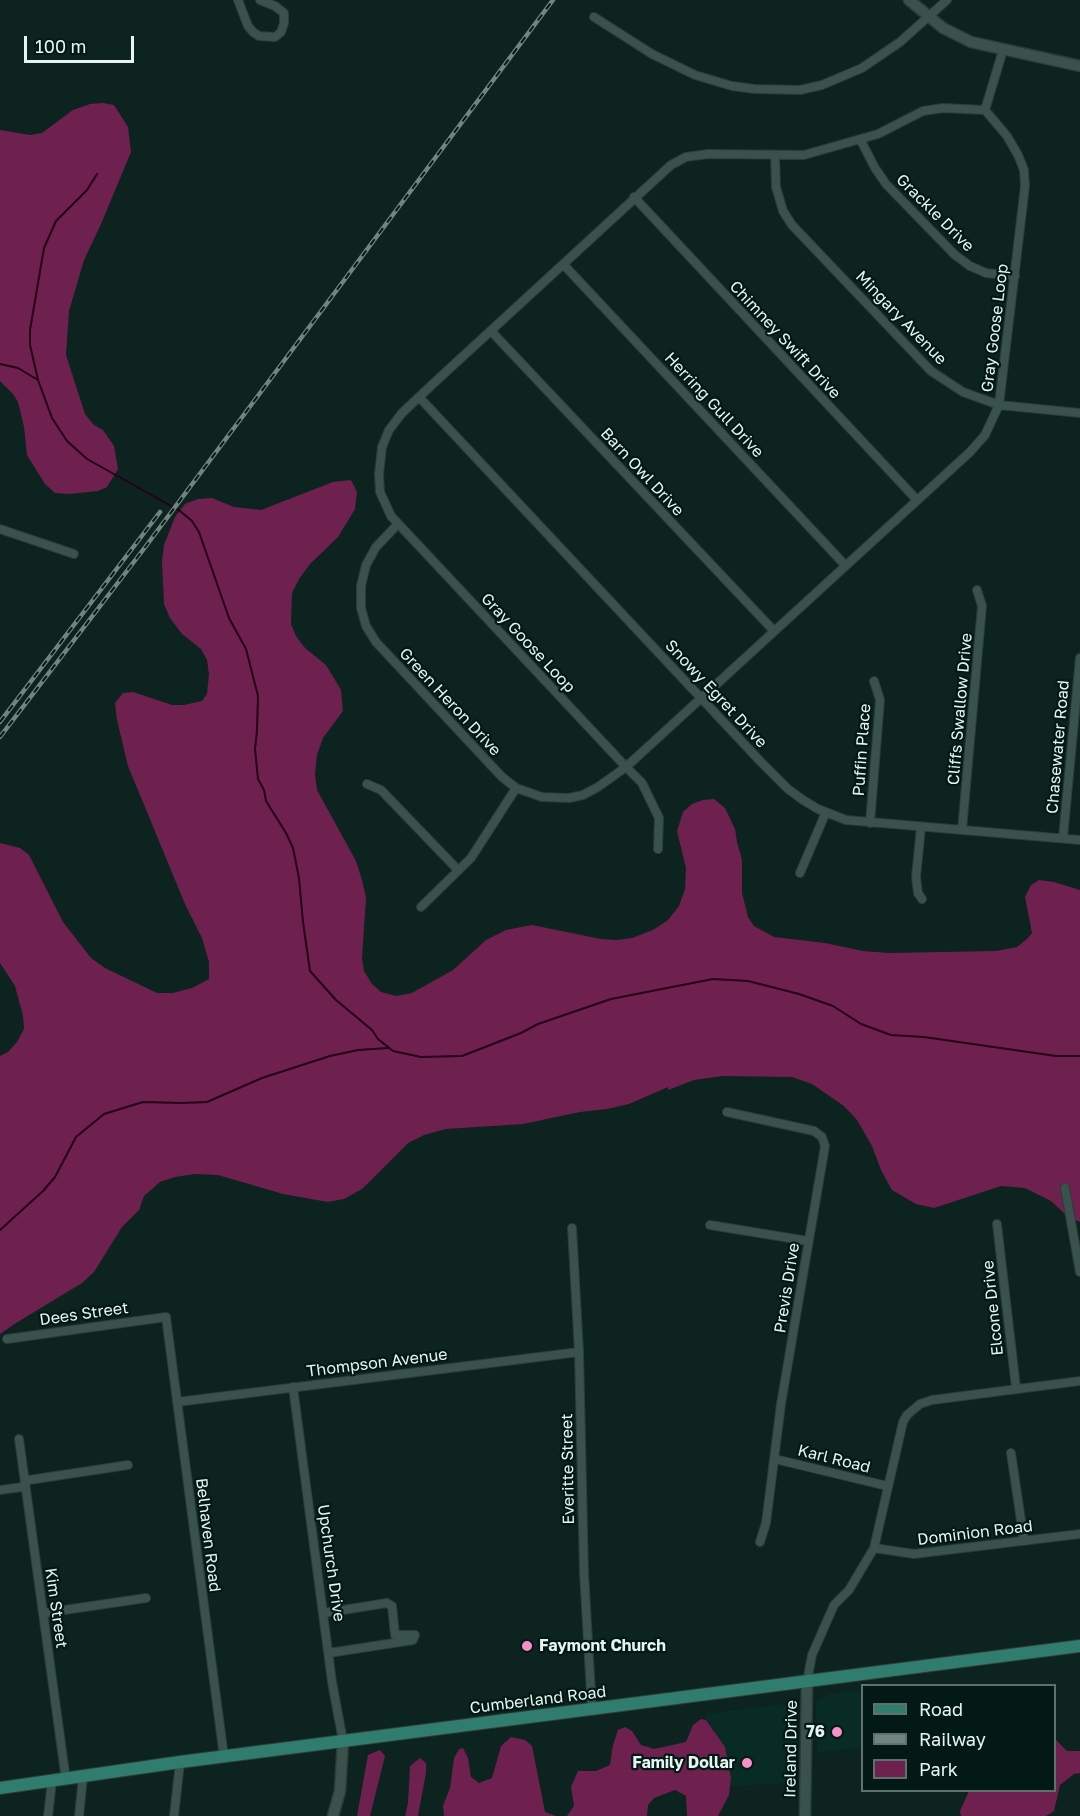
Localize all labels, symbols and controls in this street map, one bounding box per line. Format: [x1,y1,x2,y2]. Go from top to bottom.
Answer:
scale bar [27,24,136,62]
text: 100 m [35,35,86,57]
street label: Grackle Drive [892,170,978,256]
street label: Gray Goose Loop [978,263,1012,393]
street label: Mingary Avenue [851,267,951,369]
street label: Chimney Swift Drive [725,277,845,403]
street label: Herring Gull Drive [660,348,768,462]
street label: Barn Owl Drive [596,424,688,520]
street label: Gray Goose Loop [477,589,579,697]
street label: Cliffs Swallow Drive [944,632,976,786]
street label: Snowy Egret Drive [661,636,771,752]
street label: Green Heron Drive [395,644,505,760]
street label: Chasewater Road [1043,679,1073,815]
street label: Puffin Place [849,703,875,797]
street label: Previs Drive [770,1242,804,1334]
street label: Elcone Drive [978,1259,1008,1357]
street label: Dees Street [38,1298,130,1330]
street label: Thompson Avenue [305,1345,449,1381]
street label: Everitte Street [557,1413,579,1525]
street label: Karl Road [796,1441,872,1477]
street label: Belhaven Road [191,1477,225,1593]
street label: Upchurch Drive [313,1503,349,1623]
street label: Dominion Road [916,1516,1034,1550]
street label: Kim Street [41,1567,71,1649]
place label: Faymont Church [539,1636,666,1656]
marker: Faymont Church [520,1639,534,1653]
street label: Cumberland Road [469,1682,607,1718]
legend [861,1684,1056,1792]
text: Road [919,1698,963,1720]
street label: Ireland Drive [781,1700,801,1798]
place label: 76 [806,1722,825,1742]
marker: 76 [830,1725,844,1739]
text: Railway [919,1728,986,1750]
place label: Family Dollar [632,1753,735,1773]
marker: Family Dollar [740,1756,754,1770]
text: Park [919,1758,958,1780]

